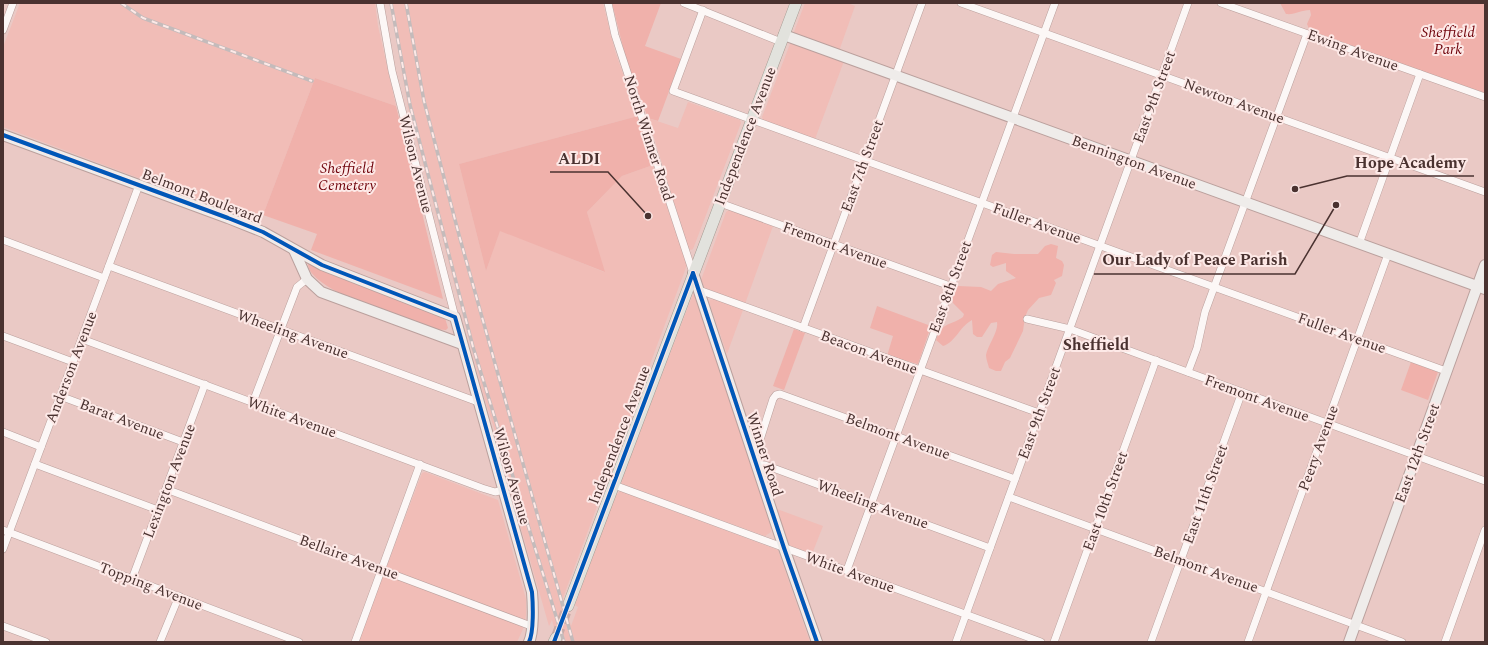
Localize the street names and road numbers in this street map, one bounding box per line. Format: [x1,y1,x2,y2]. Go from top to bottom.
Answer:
street label: Ewing Avenue [1304,23,1402,78]
street label: East 9th Street [1127,48,1182,147]
street label: Independence Avenue [708,63,783,209]
street label: North Winner Road [617,72,680,204]
street label: Newton Avenue [1180,73,1288,130]
street label: Wilson Avenue [392,113,439,216]
street label: East 7th Street [835,117,890,216]
street label: Bennington Avenue [1068,129,1200,196]
street label: Belmont Boulevard [138,163,265,230]
street label: Fuller Avenue [989,197,1084,250]
street label: Fremont Avenue [779,216,891,275]
street label: East 8th Street [923,238,978,337]
street label: Wheeling Avenue [234,304,352,365]
street label: Fuller Avenue [1294,307,1389,360]
street label: Anderson Avenue [40,308,103,426]
street label: Beacon Avenue [817,324,921,381]
street label: Independence Avenue [582,362,657,508]
street label: East 9th Street [1012,364,1067,463]
street label: Fremont Avenue [1201,369,1313,428]
street label: White Avenue [244,391,340,444]
street label: Barat Avenue [76,393,168,446]
street label: East 12th Street [1389,400,1446,506]
street label: Peery Avenue [1292,402,1345,494]
street label: Belmont Avenue [842,407,953,466]
street label: Winner Road [740,409,789,499]
street label: Lexington Avenue [137,421,202,542]
street label: Wilson Avenue [487,425,536,527]
street label: East 11th Street [1177,441,1234,547]
street label: East 10th Street [1077,448,1134,554]
street label: Wheeling Avenue [814,474,932,535]
street label: Bellaire Avenue [296,529,402,586]
street label: Belmont Avenue [1150,540,1261,599]
street label: White Avenue [802,546,898,599]
street label: Topping Avenue [96,556,206,617]

